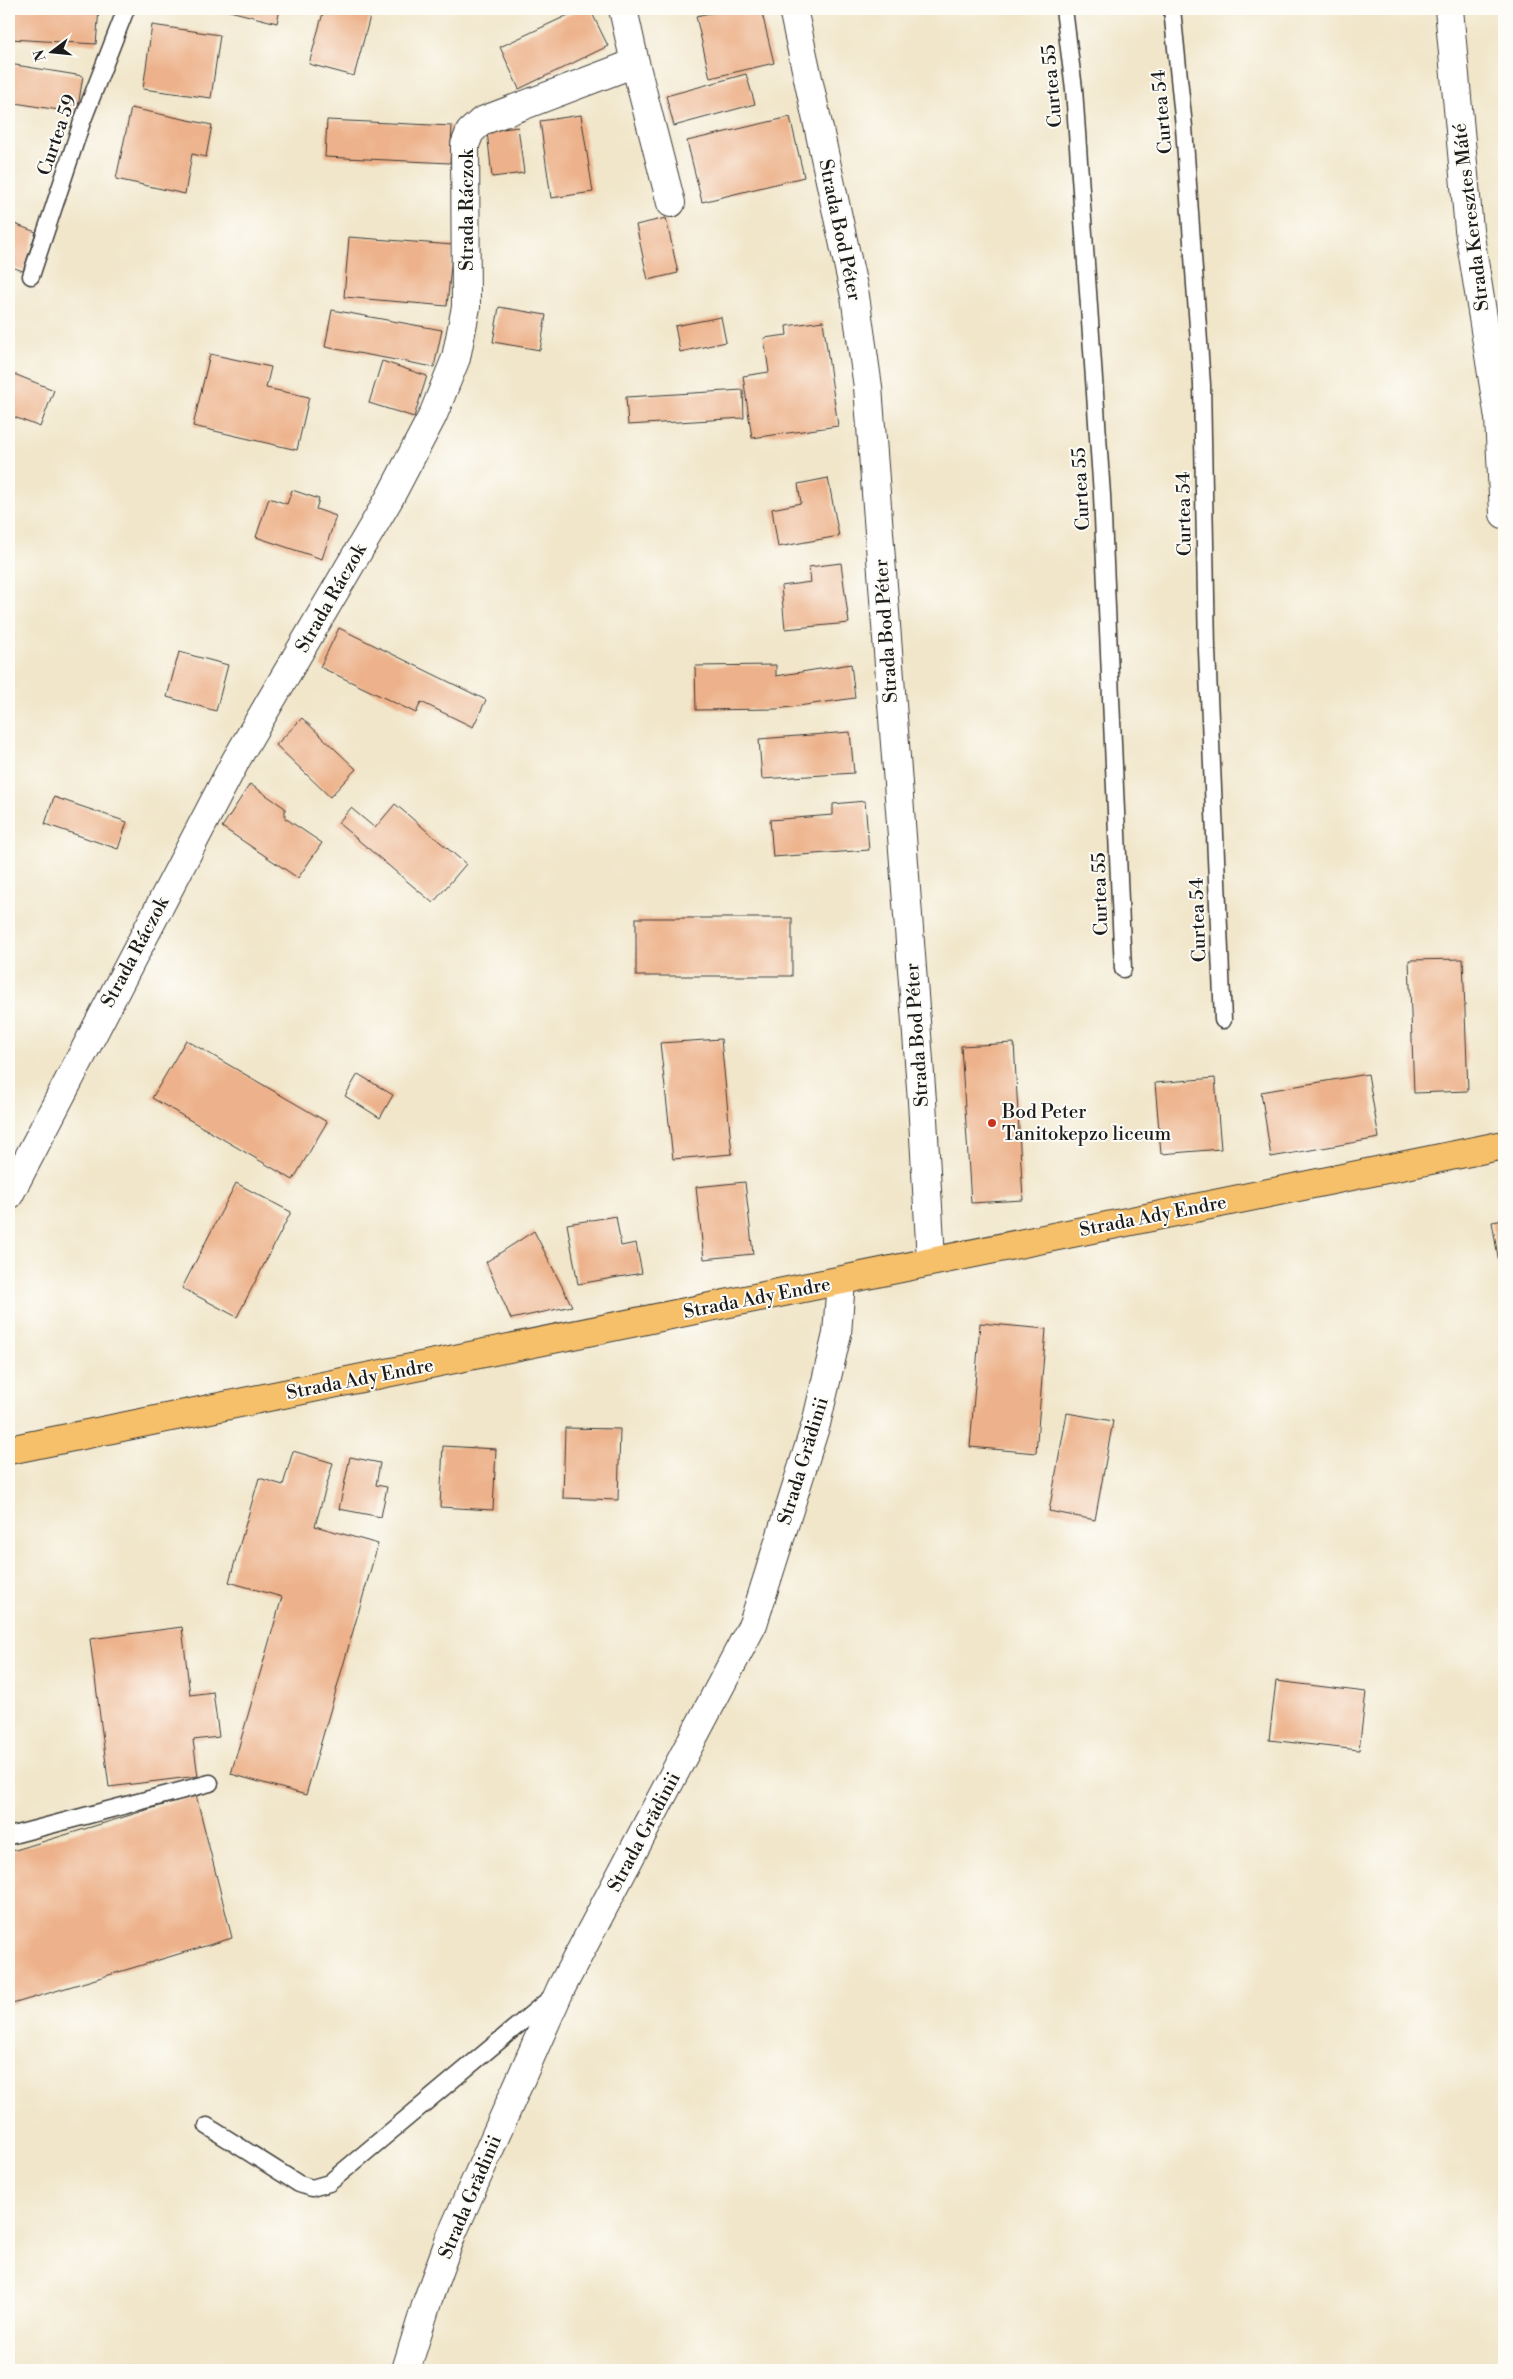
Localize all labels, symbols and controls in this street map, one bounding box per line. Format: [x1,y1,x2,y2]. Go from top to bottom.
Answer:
north arrow [28,28,78,78]
street label: Curtea 55 [1036,43,1068,129]
text: N [30,48,51,63]
street label: Curtea 54 [1146,69,1178,155]
street label: Curtea 59 [32,91,82,179]
street label: Strada Keresztes Máté [1448,122,1494,312]
street label: Strada Ráczok [455,148,479,271]
street label: Strada Bod Péter [813,157,867,303]
street label: Curtea 55 [1067,447,1095,531]
street label: Curtea 54 [1171,472,1197,556]
street label: Strada Ráczok [290,538,372,657]
street label: Strada Bod Péter [869,558,903,704]
street label: Curtea 55 [1087,852,1113,936]
street label: Curtea 54 [1185,877,1211,963]
street label: Strada Ráczok [96,891,175,1012]
street label: Strada Bod Péter [900,962,934,1108]
place label: Bod Peter Tanitokepzo liceum [1001,1100,1171,1146]
marker: Bod Peter Tanitokepzo liceum [986,1117,998,1129]
street label: Strada Ady Endre [1077,1190,1229,1242]
street label: Strada Ady Endre [681,1272,833,1324]
street label: Strada Ady Endre [284,1353,436,1405]
street label: Strada Grădinii [772,1394,834,1528]
street label: Strada Grădinii [602,1768,686,1896]
street label: Strada Grădinii [433,2131,507,2263]

